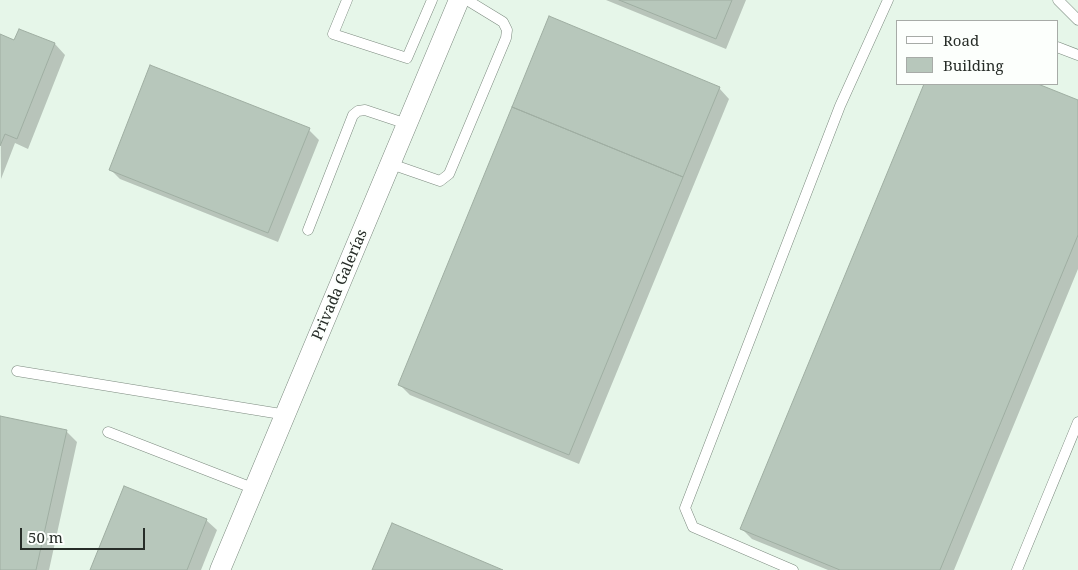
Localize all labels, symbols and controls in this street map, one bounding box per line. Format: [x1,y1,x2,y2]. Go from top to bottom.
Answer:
legend [896,20,1058,85]
text: Road [943,30,979,50]
text: Building [943,55,1004,75]
street label: Privada Galerías [309,227,371,343]
scale bar [22,518,148,550]
text: 50 m [28,527,63,547]

